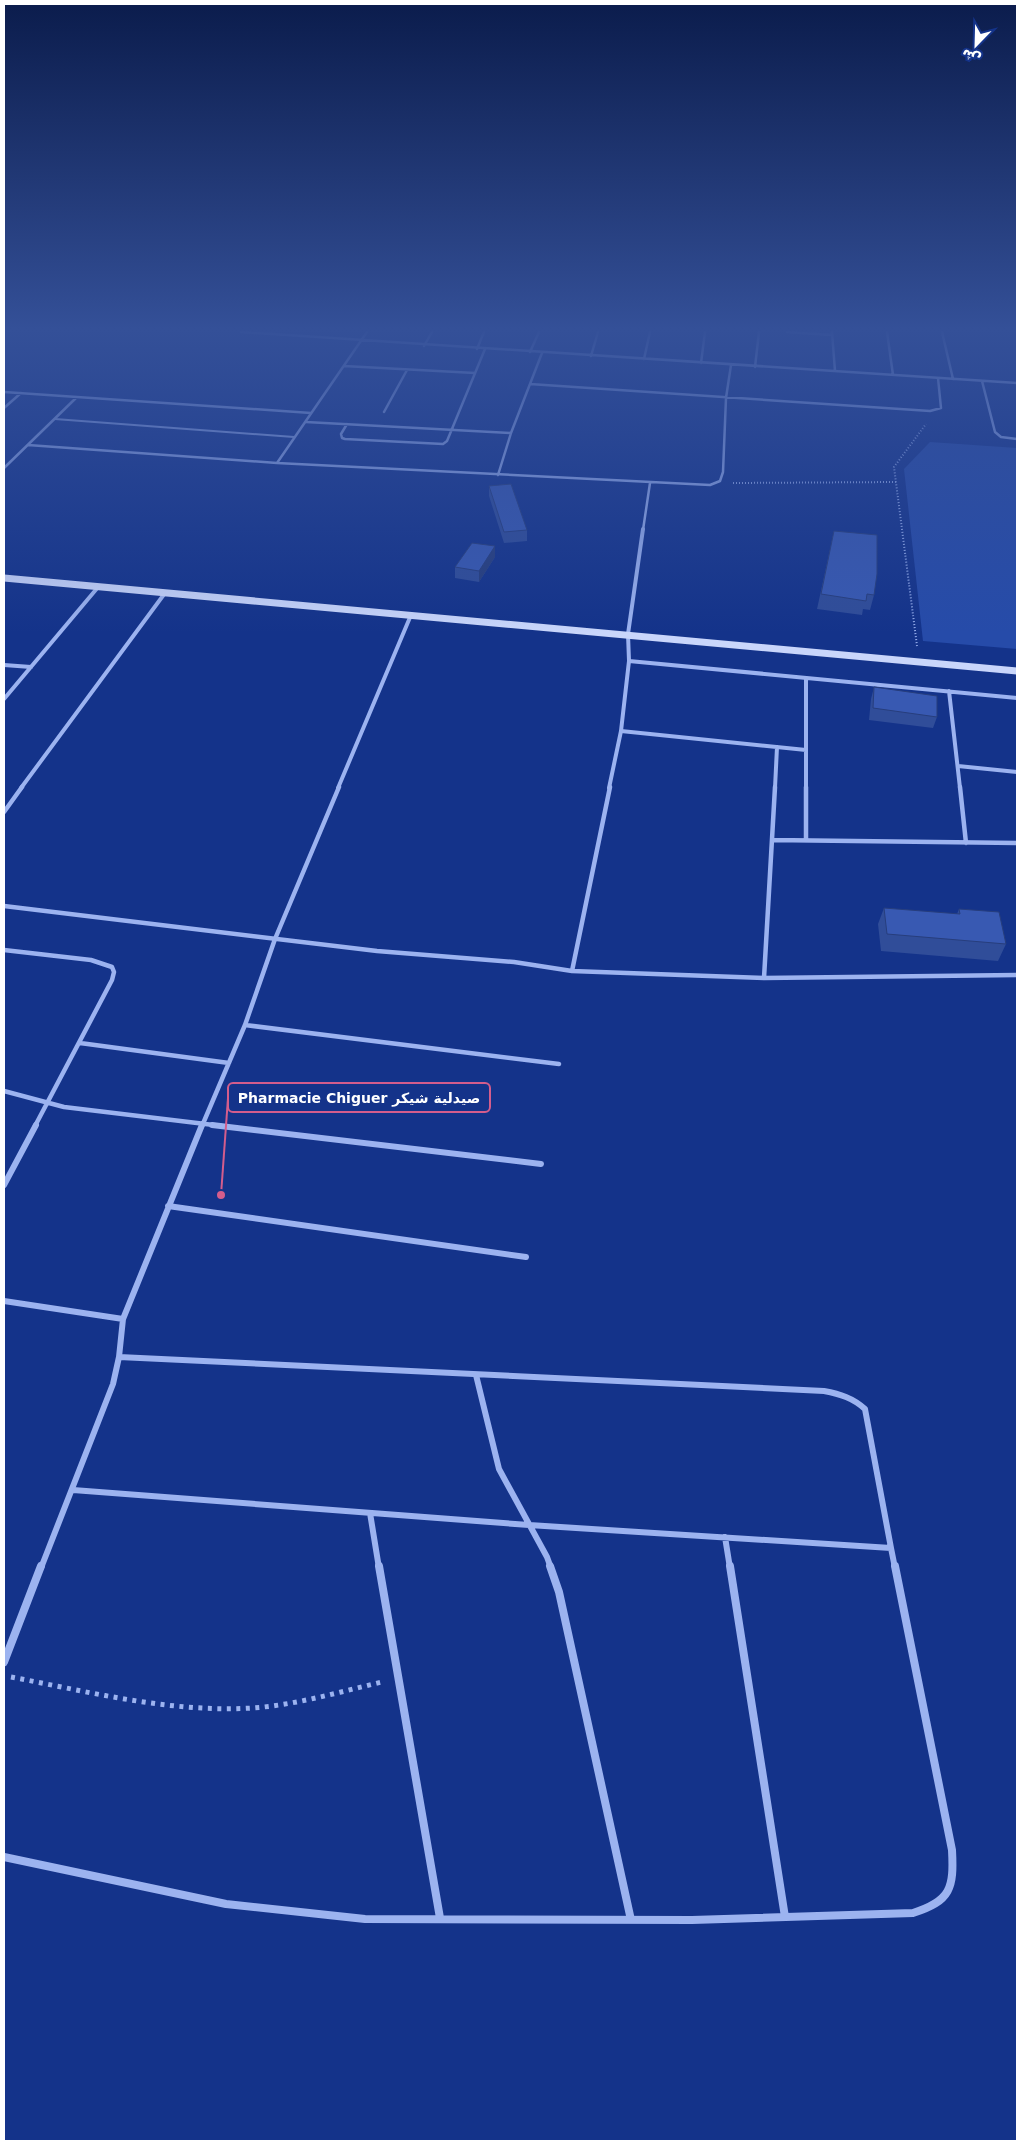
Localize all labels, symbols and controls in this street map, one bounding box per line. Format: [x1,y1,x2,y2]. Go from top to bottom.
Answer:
north arrow [951,20,1001,70]
text: ش [959,46,983,68]
callout: Pharmacie Chiguer صيدلية شيكر [228,1083,490,1112]
text: Pharmacie Chiguer صيدلية شيكر [238,1090,480,1107]

